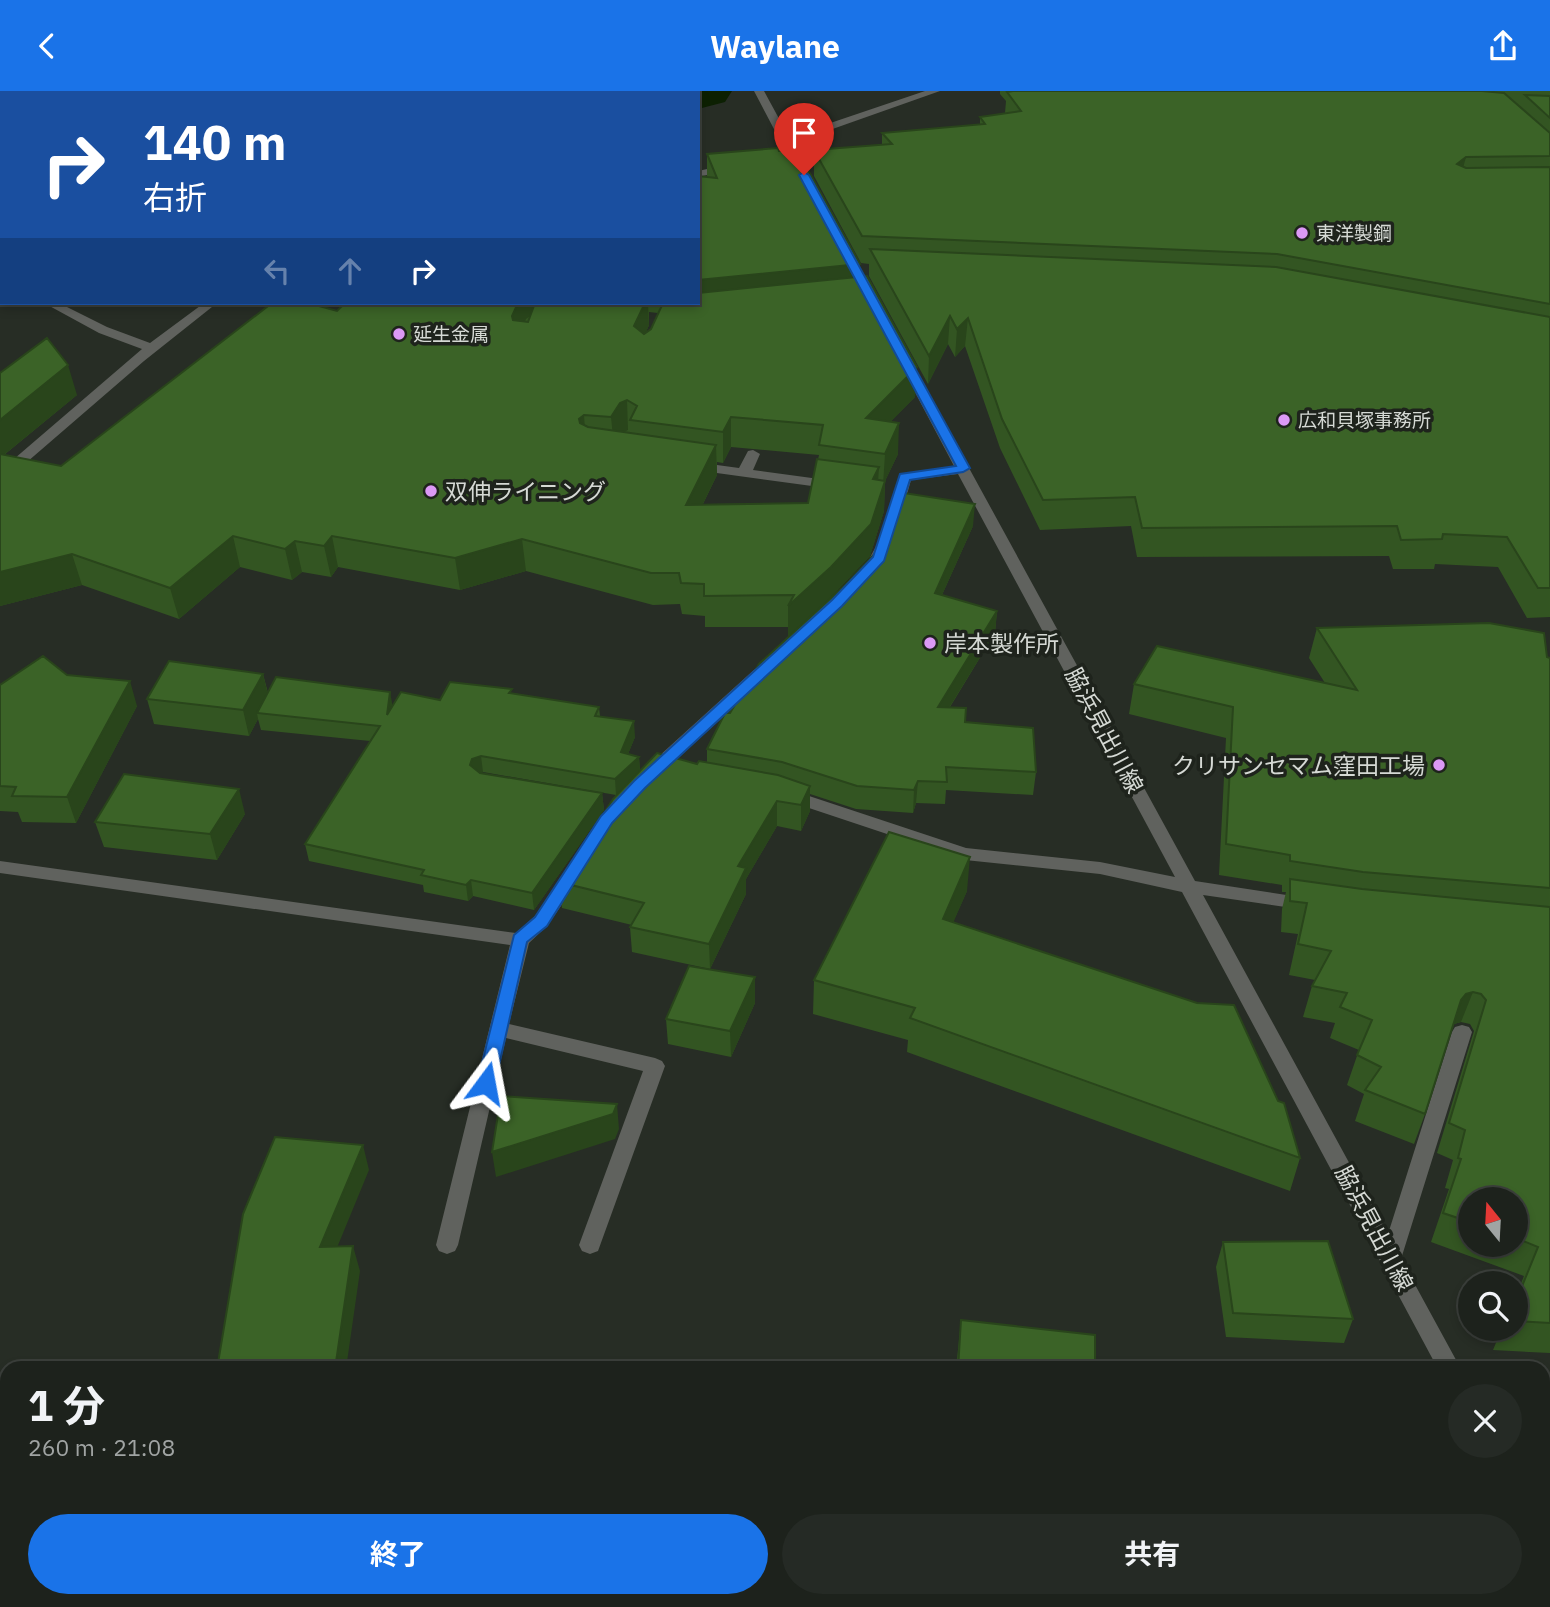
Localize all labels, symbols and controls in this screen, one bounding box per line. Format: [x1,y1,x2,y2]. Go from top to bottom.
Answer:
text: Waylane [710,25,840,67]
icon: back [28,27,66,65]
icon: share [1484,27,1522,65]
pin [774,103,834,175]
text: 140 m [143,110,287,173]
icon: arrive [785,114,823,152]
icon: right [28,119,119,210]
text: 右折 [143,176,207,218]
place label: 東洋製鋼 [1316,221,1392,245]
marker: 東洋製鋼 [1294,225,1310,241]
icon: left [258,252,296,290]
icon: ahead [331,252,369,290]
icon: right [404,252,442,290]
place label: 延生金属 [413,322,489,346]
marker: 延生金属 [391,326,407,342]
place label: 広和貝塚事務所 [1298,408,1431,432]
marker: 広和貝塚事務所 [1276,412,1292,428]
place label: 双伸ライニング [445,476,606,506]
marker: 双伸ライニング [423,483,439,499]
place label: 岸本製作所 [944,628,1059,658]
marker: 岸本製作所 [922,635,938,651]
street label: 脇浜見出川線 [1059,662,1151,798]
place label: クリサンセマム窪田工場 [1172,750,1425,780]
marker: クリサンセマム窪田工場 [1431,757,1447,773]
position arrow [449,1046,523,1120]
street label: 脇浜見出川線 [1329,1160,1421,1296]
north arrow [1458,1187,1528,1257]
map controls [1458,1187,1528,1341]
button: search [1458,1271,1528,1341]
text: 1 分 [28,1378,105,1433]
button: close [1448,1384,1522,1458]
text: 260 m · 21:08 [28,1432,175,1462]
button: 終了 [28,1514,768,1594]
button: 共有 [782,1514,1522,1594]

